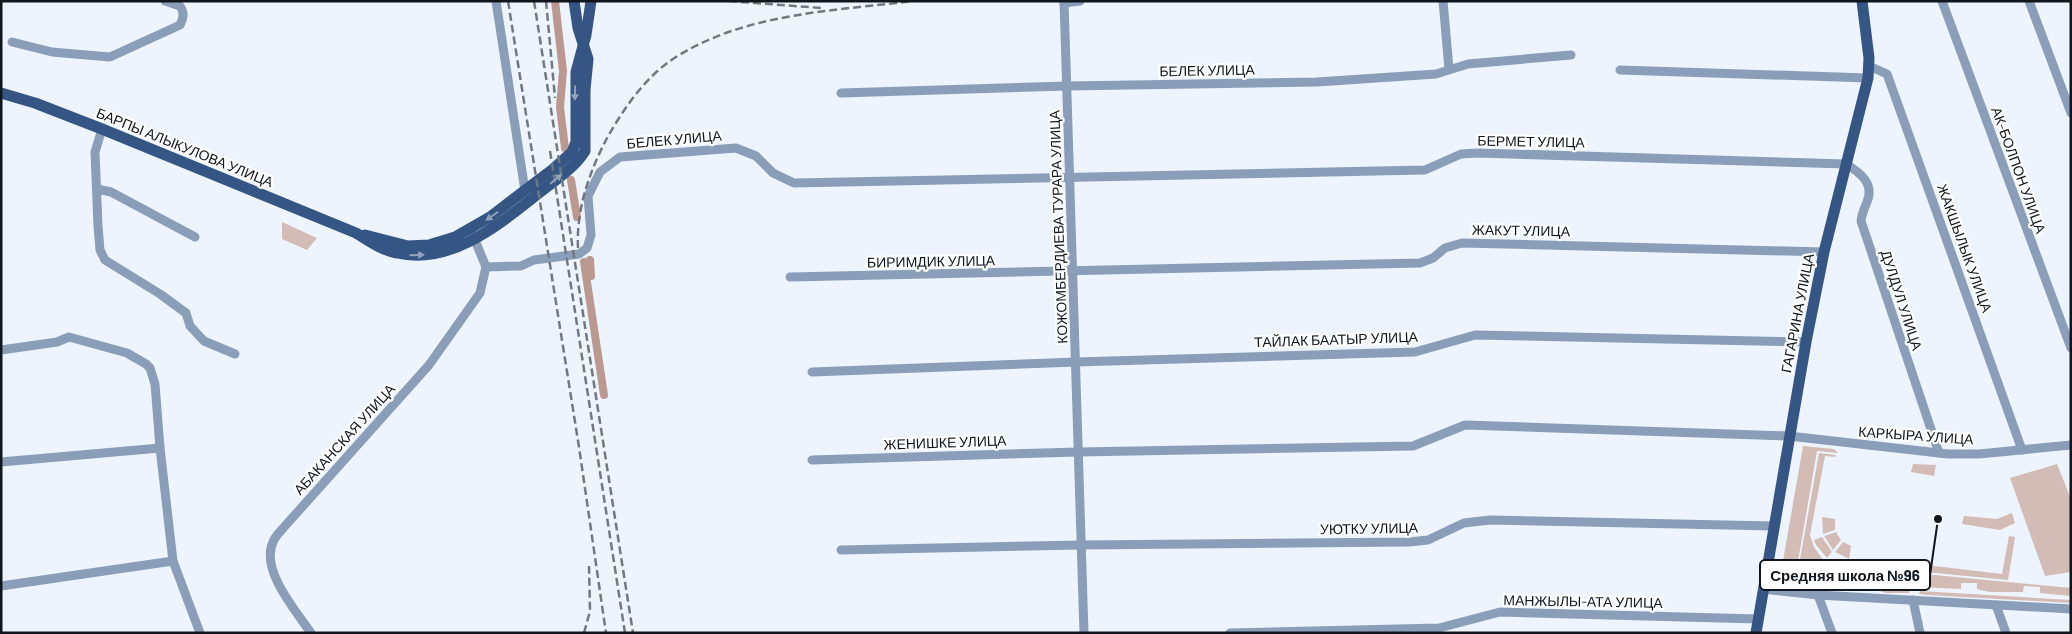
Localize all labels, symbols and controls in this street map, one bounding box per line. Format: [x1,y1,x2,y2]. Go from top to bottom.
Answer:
street label: БЕЛЕК УЛИЦА [1159,61,1255,79]
one-way arrow [571,85,579,101]
street label: БАРПЫ АЛЫКУЛОВА УЛИЦА [94,104,277,191]
street label: АК-БОЛПОН УЛИЦА [1988,105,2050,236]
street label: КОЖОМБЕРДИЕВА ТУРАРА УЛИЦА [1045,109,1071,344]
street label: БЕЛЕК УЛИЦА [626,126,723,152]
street label: БЕРМЕТ УЛИЦА [1477,132,1586,150]
one-way arrow [550,173,563,184]
street label: ЖАКШЫЛЫК УЛИЦА [1934,181,1996,315]
one-way arrow [486,210,499,221]
street label: ЖАКУТ УЛИЦА [1472,221,1571,239]
street label: ДУЛДУЛ УЛИЦА [1878,248,1926,353]
one-way arrow [409,251,425,259]
street label: БИРИМДИК УЛИЦА [867,251,996,271]
street label: ГАГАРИНА УЛИЦА [1777,251,1817,374]
street label: ТАЙЛАК БААТЫР УЛИЦА [1254,328,1419,350]
street label: АБАКАНСКАЯ УЛИЦА [290,380,399,498]
street label: КАРКЫРА УЛИЦА [1858,422,1975,448]
street label: ЖЕНИШКЕ УЛИЦА [883,431,1007,453]
street label: УЮТКУ УЛИЦА [1320,519,1419,537]
callout: Средняя школа №96 [1760,560,1930,590]
text: Средняя школа №96 [1770,566,1920,584]
street label: МАНЖЫЛЫ-АТА УЛИЦА [1503,591,1663,611]

